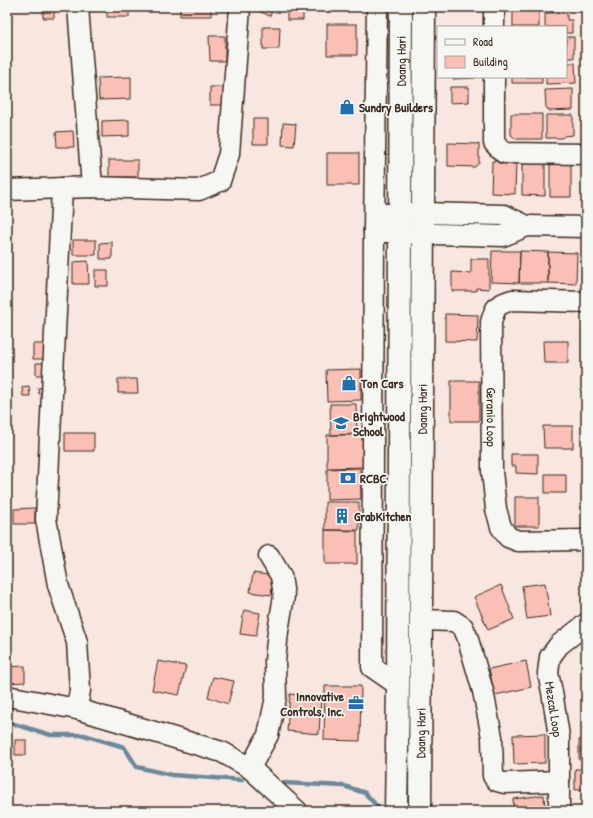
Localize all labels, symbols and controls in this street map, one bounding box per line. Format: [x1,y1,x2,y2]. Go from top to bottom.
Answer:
legend [437,26,567,78]
text: Road [473,33,493,50]
street label: Daang Hari [392,36,410,86]
text: Building [473,53,508,70]
shop icon: Sundry Builders [338,98,356,116]
place label: Sundry Builders [359,98,433,117]
shop icon: Ton Cars [340,374,358,392]
place label: Ton Cars [360,374,403,392]
street label: Daang Hari [413,384,431,434]
street label: Geranio Loop [482,387,501,447]
place label: Brightwood School [353,407,406,440]
school or university icon: Brightwood School [332,414,350,432]
bank icon: RCBC [339,469,357,487]
place label: RCBC [360,469,387,487]
building icon: GrabKitchen [333,507,351,525]
place label: GrabKitchen [354,507,412,525]
street label: Mezcal Loop [541,680,567,738]
place label: Innovative Controls, Inc. [280,687,345,720]
office icon: Innovative Controls, Inc. [347,694,365,712]
street label: Daang Hari [411,708,430,758]

